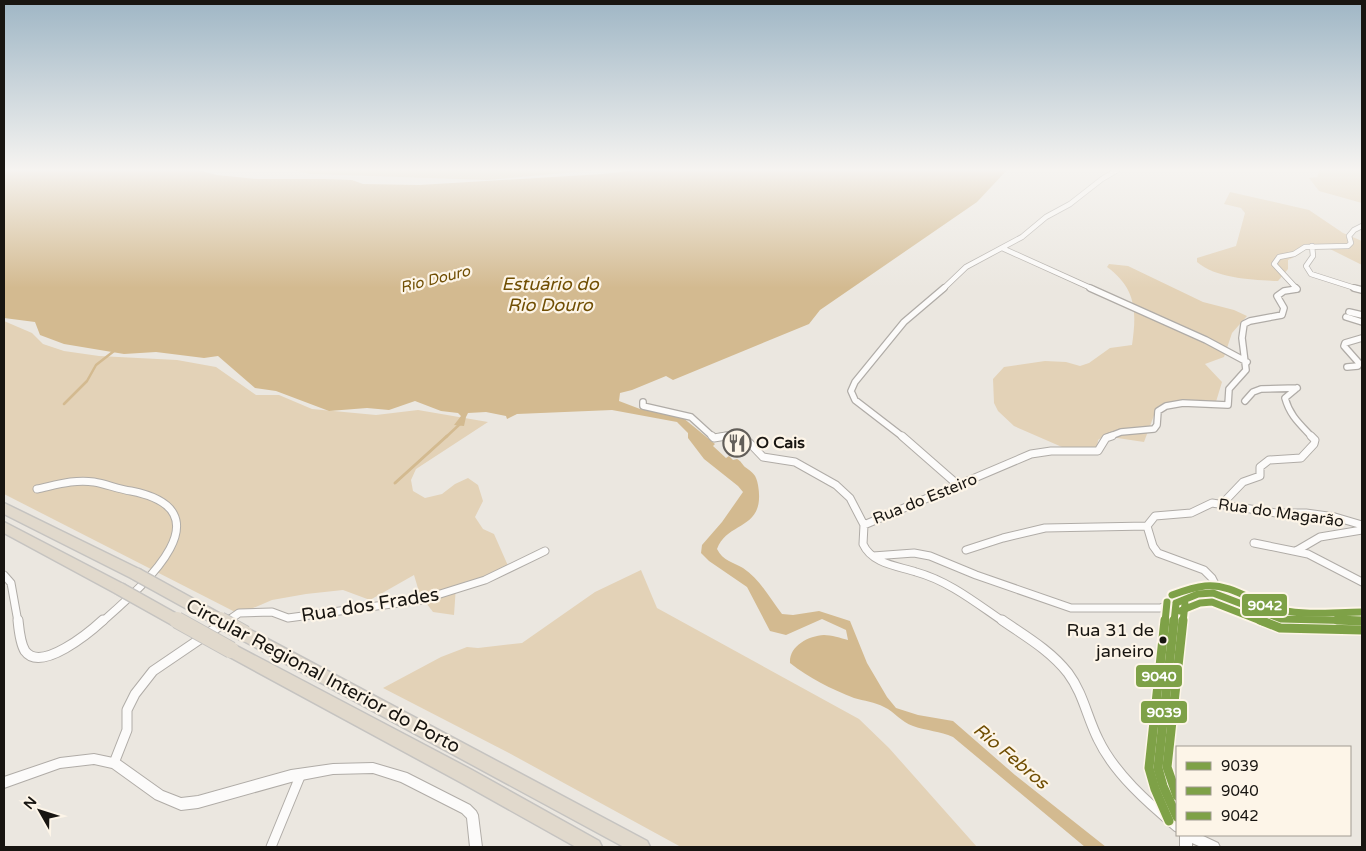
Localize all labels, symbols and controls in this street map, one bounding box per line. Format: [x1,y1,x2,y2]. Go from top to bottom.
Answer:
water label: Rio Douro [398,261,473,296]
water label: Estuário do Rio Douro [501,273,600,316]
restaurant icon: O Cais [722,428,752,458]
place label: O Cais [756,433,805,453]
street label: Rua do Esteiro [870,469,980,529]
street label: Rua do Magarão [1217,494,1345,532]
street label: Rua dos Frades [300,583,440,627]
line badge: 9042 [1241,593,1288,617]
street label: Circular Regional Interior do Porto [182,594,464,758]
text: 9042 [1247,597,1283,614]
place label: Rua 31 de janeiro [1067,619,1154,662]
marker: Rua 31 de janeiro [1158,635,1168,645]
line badge: 9040 [1135,664,1183,688]
text: 9040 [1141,668,1177,685]
line badge: 9039 [1140,700,1188,724]
text: 9039 [1146,704,1182,721]
water label: Rio Febros [969,718,1054,795]
legend [1176,746,1351,836]
text: 9039 [1221,757,1259,775]
text: 9040 [1221,782,1259,800]
north arrow [15,786,65,836]
text: N [20,793,40,813]
text: 9042 [1221,807,1259,825]

